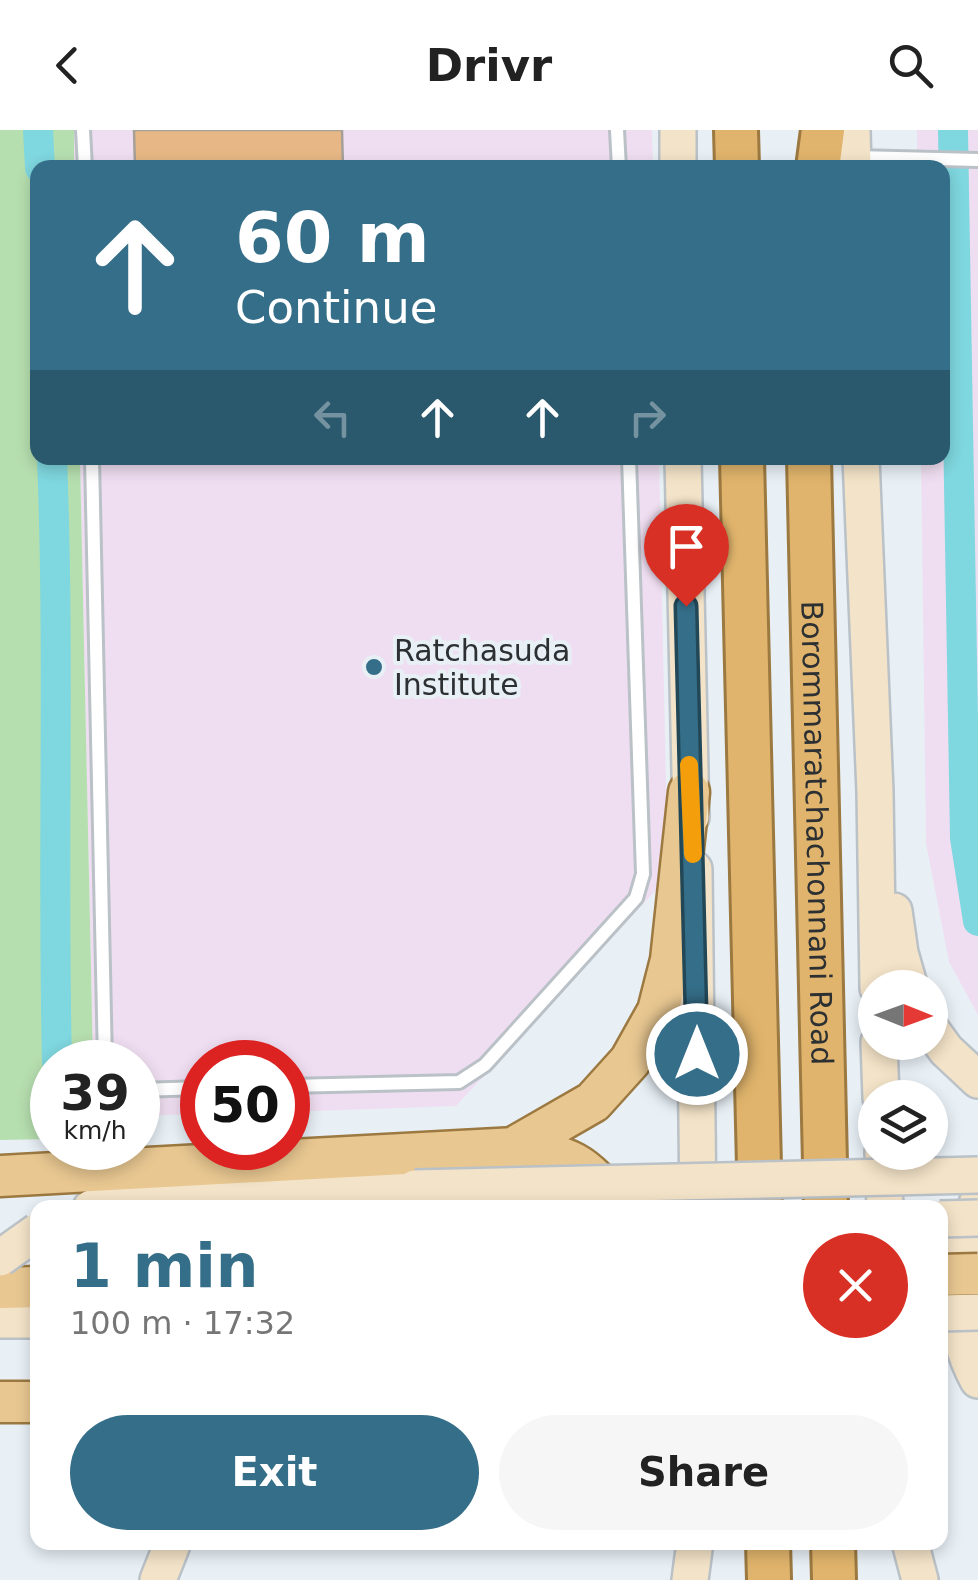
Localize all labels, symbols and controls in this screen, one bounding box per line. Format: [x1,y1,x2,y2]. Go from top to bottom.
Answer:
icon: back [40,38,95,93]
icon: search [883,38,938,93]
text: Drivr [426,39,552,92]
text: 60 m [235,197,430,279]
icon: ahead [70,200,200,330]
text: Continue [235,281,437,334]
icon: left [305,390,360,445]
icon: ahead [410,390,465,445]
icon: ahead [515,390,570,445]
icon: right [620,390,675,445]
pin [644,504,729,607]
icon: arrive [659,519,714,574]
street label: Borommaratchachonnani Road [795,600,840,1066]
place label: Ratchasuda Institute [394,633,570,702]
marker: Ratchasuda Institute [363,656,385,678]
north arrow [858,970,948,1060]
map controls [858,970,948,1170]
position arrow [645,1002,749,1106]
speed limit sign: 50 [180,1040,310,1170]
text: 39 [60,1064,130,1122]
button: layers [858,1080,948,1170]
text: km/h [63,1116,127,1145]
text: 1 min [70,1231,258,1301]
button: close [803,1233,908,1338]
text: 100 m · 17:32 [70,1304,295,1342]
button: Exit [70,1415,479,1530]
button: Share [499,1415,908,1530]

